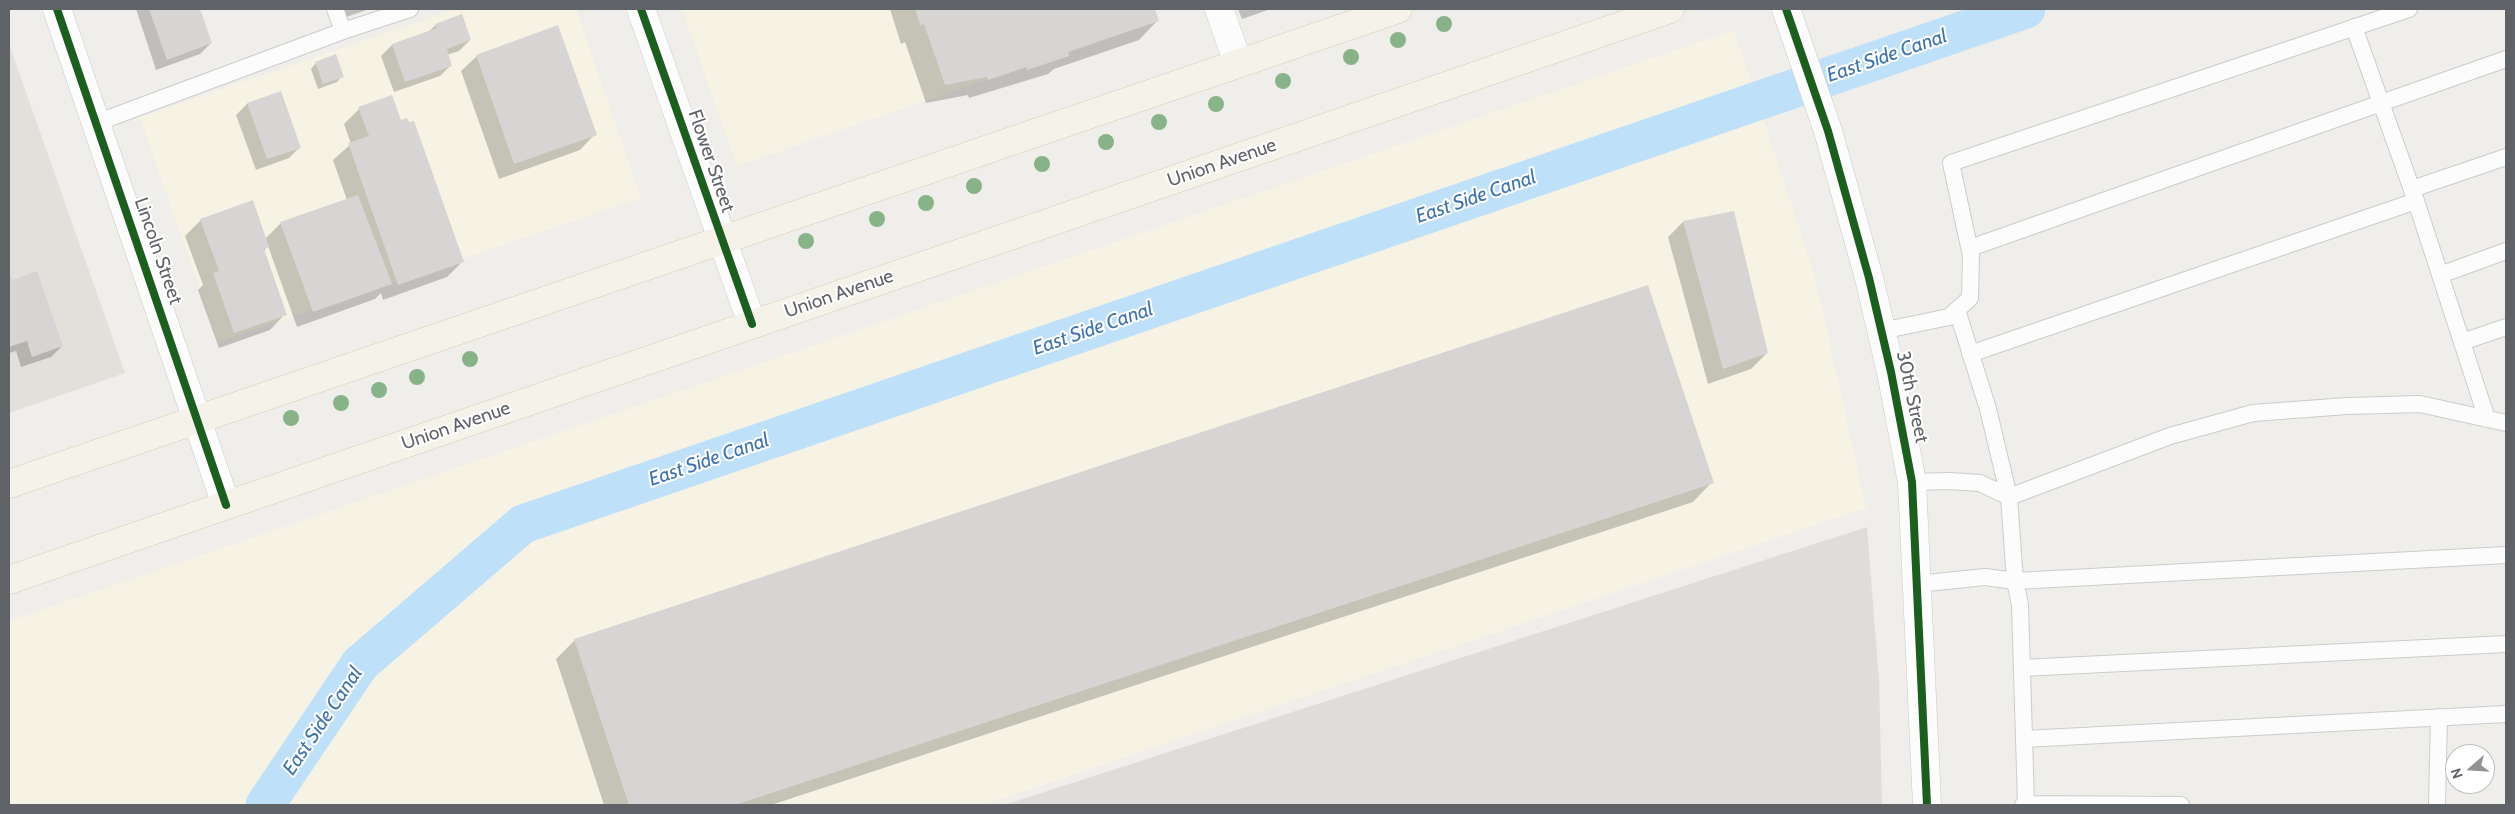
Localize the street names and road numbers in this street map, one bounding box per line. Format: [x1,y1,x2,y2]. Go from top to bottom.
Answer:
street label: Flower Street [683,107,739,215]
street label: Union Avenue [1165,134,1279,192]
street label: Lincoln Street [129,195,187,307]
street label: Union Avenue [782,265,896,323]
street label: 30th Street [1891,349,1933,445]
street label: Union Avenue [399,397,513,455]

